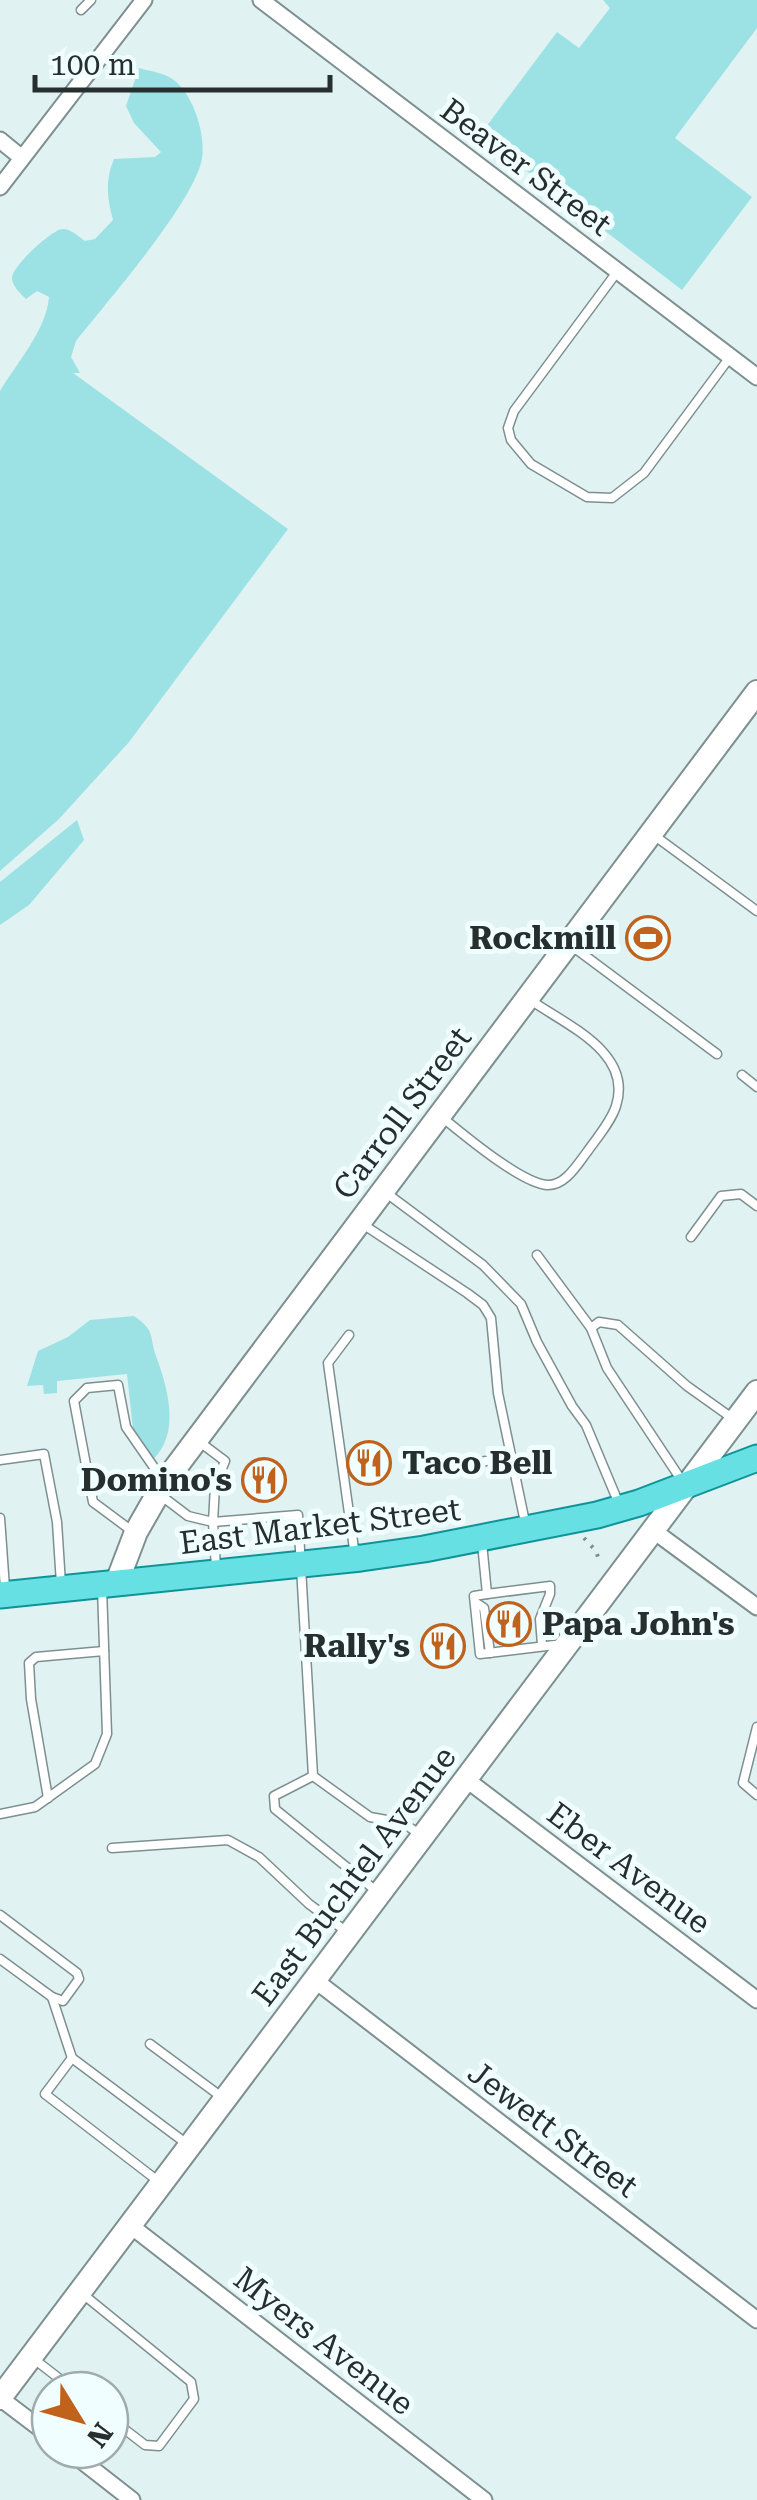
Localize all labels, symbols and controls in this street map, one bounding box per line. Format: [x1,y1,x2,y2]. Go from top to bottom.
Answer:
scale bar [35,30,330,92]
text: 100 m [50,47,135,82]
street label: Beaver Street [433,90,619,244]
sports icon: Rockmill [625,915,671,961]
place label: Rockmill [469,919,616,957]
street label: Carroll Street [325,1019,479,1207]
restaurant icon: Taco Bell [346,1440,392,1486]
place label: Taco Bell [402,1444,553,1482]
restaurant icon: Domino's [241,1457,287,1503]
place label: Domino's [81,1461,232,1499]
street label: East Market Street [177,1490,463,1562]
restaurant icon: Papa John's [486,1601,532,1647]
place label: Papa John's [542,1605,734,1643]
restaurant icon: Rally's [420,1623,466,1669]
place label: Rally's [304,1627,410,1665]
street label: East Buchtel Avenue [244,1739,464,2013]
street label: Eber Avenue [540,1794,718,1942]
street label: Jewett Street [461,2053,645,2205]
street label: Myers Avenue [227,2259,421,2423]
north arrow [30,2370,130,2470]
text: N [80,2416,119,2453]

